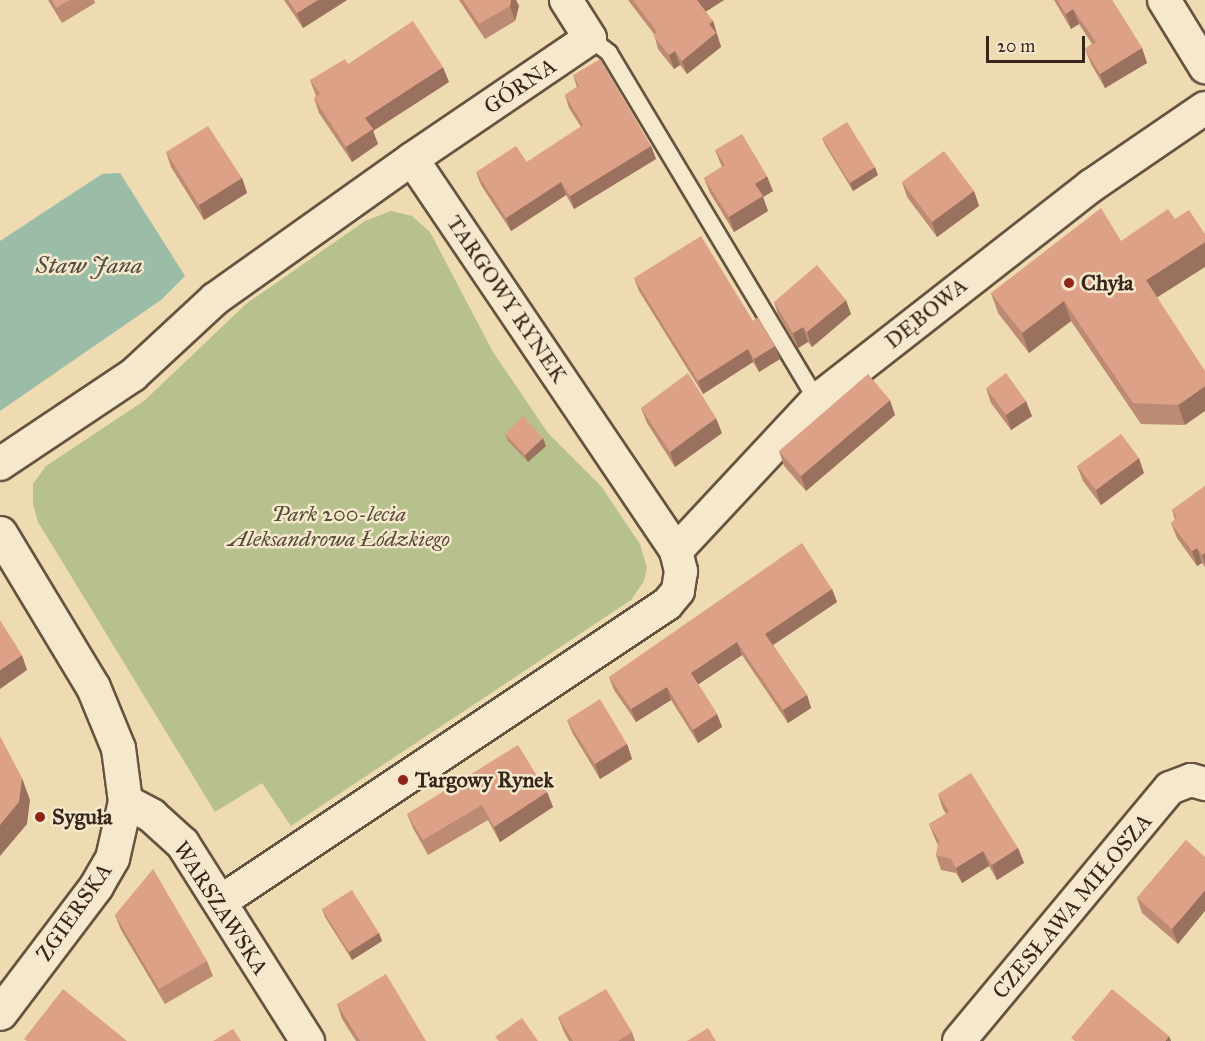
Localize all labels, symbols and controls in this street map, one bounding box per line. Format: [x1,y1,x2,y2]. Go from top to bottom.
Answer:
scale bar [989,24,1088,62]
text: 20 m [997,35,1035,57]
street label: GÓRNA [479,52,561,120]
street label: TARGOWY RYNEK [441,210,573,388]
water label: Staw Jana [36,252,142,280]
place label: Chyła [1081,270,1133,296]
street label: DĘBOWA [879,272,973,354]
marker: Chyła [1062,276,1076,290]
park label: Park 200-lecia Aleksandrowa Łódzkiego [228,500,450,552]
place label: Targowy Rynek [415,767,554,793]
marker: Targowy Rynek [396,773,410,787]
place label: Syguła [52,804,112,830]
street label: CZESŁAWA MIŁOSZA [987,808,1157,1004]
marker: Syguła [33,810,47,824]
street label: WARSZAWSKA [168,836,274,980]
street label: ZGIERSKA [31,858,117,966]

